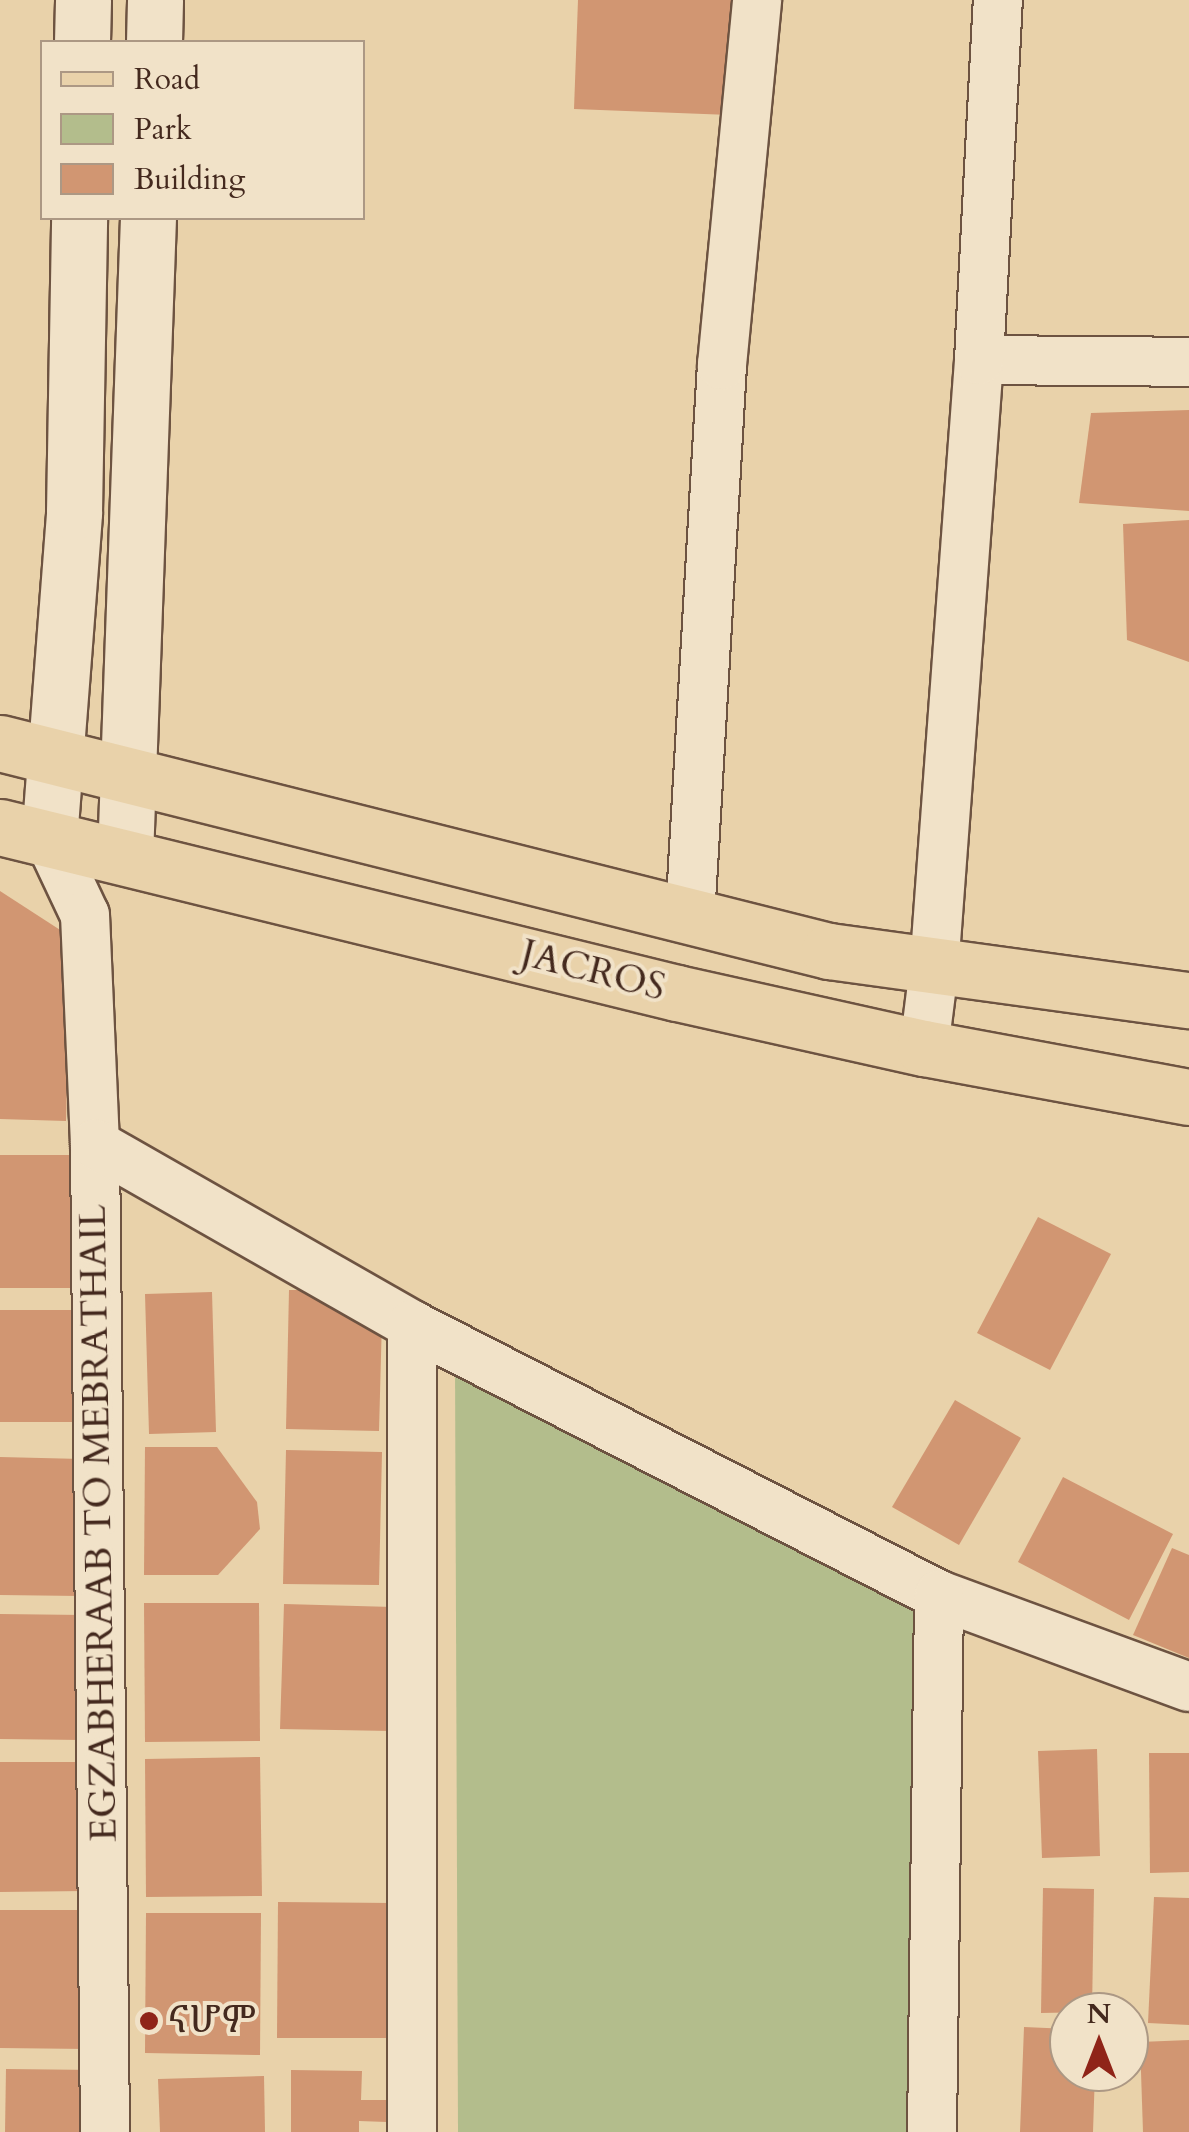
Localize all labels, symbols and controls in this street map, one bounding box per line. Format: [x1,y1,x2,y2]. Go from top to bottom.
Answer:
legend [40,40,365,220]
text: Road [134,59,200,100]
text: Park [134,109,192,150]
text: Building [134,159,245,200]
street label: JACROS [516,931,670,1011]
street label: EGZABHERAAB TO MEBRATHAIL [71,1204,127,1842]
north arrow [1049,1992,1149,2092]
text: N [1087,1995,1111,2033]
place label: ናሆም [169,1998,256,2044]
marker: ናሆም [138,2010,160,2032]

